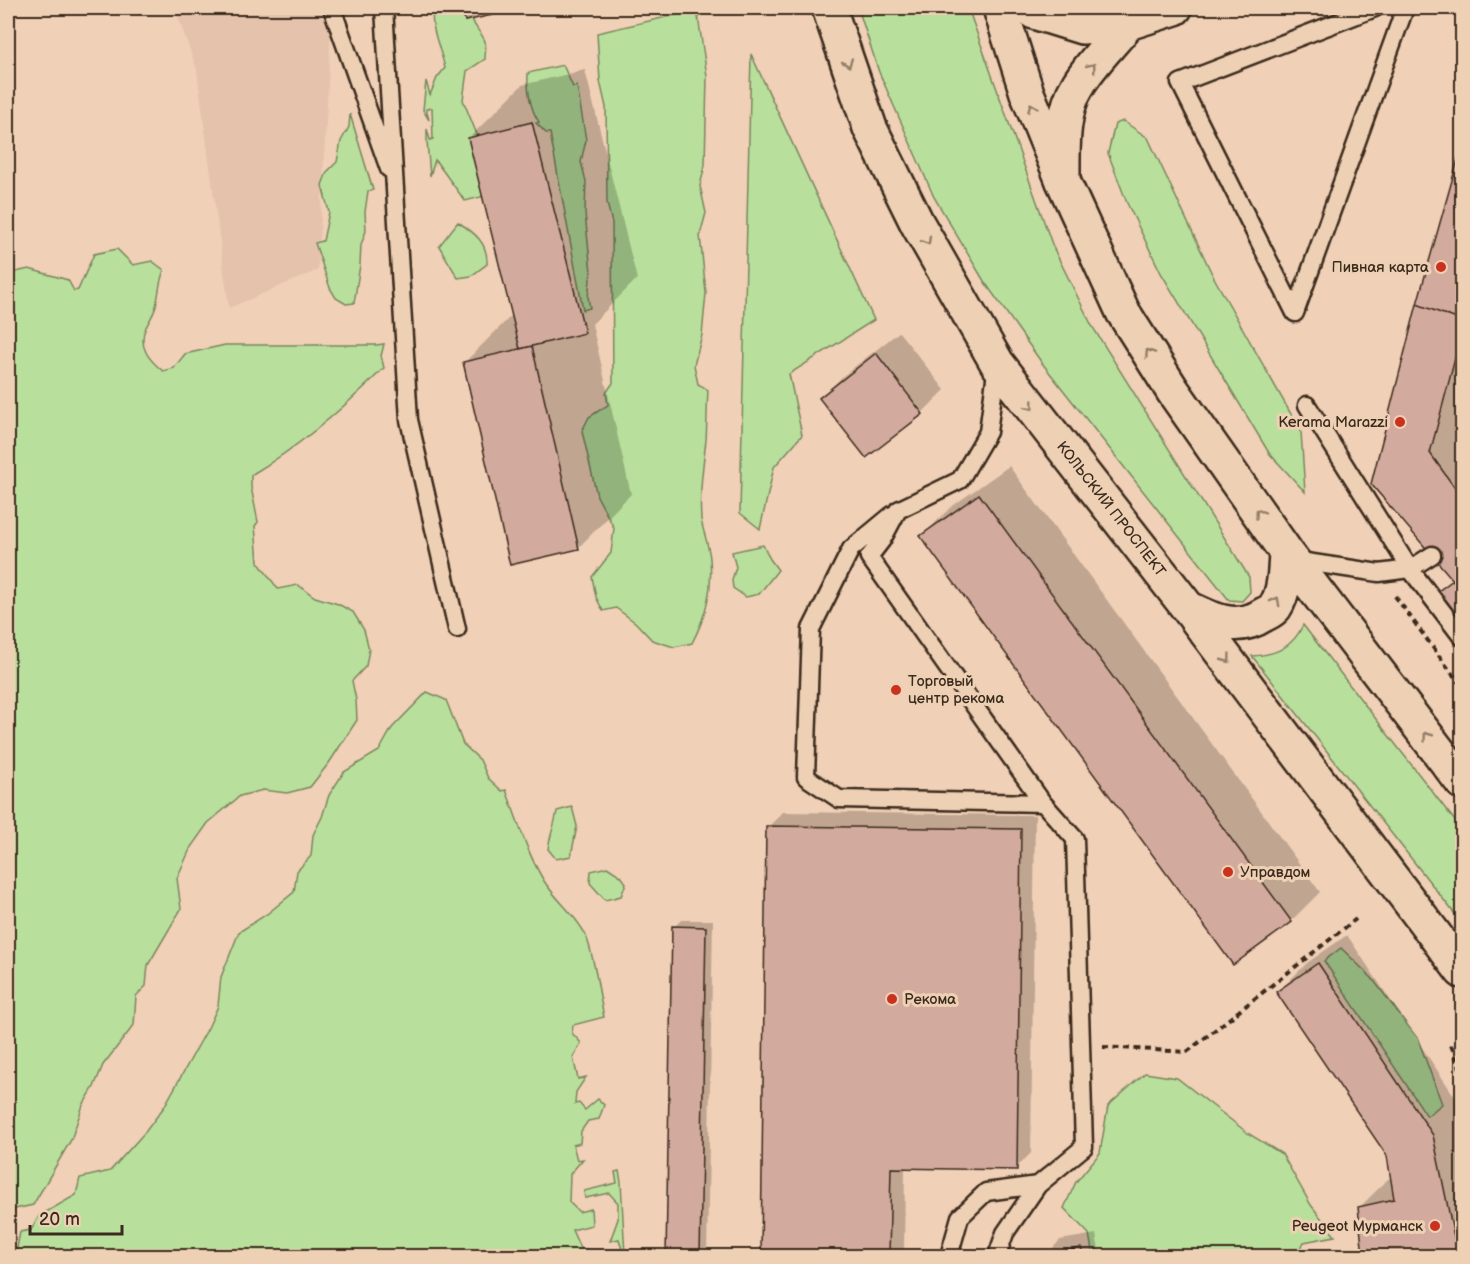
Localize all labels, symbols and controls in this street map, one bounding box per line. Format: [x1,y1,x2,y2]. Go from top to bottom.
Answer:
one-way arrow [840,57,853,68]
one-way arrow [1085,62,1096,73]
one-way arrow [1027,102,1039,113]
one-way arrow [919,235,931,245]
place label: Пивная карта [1332,258,1429,277]
marker: Пивная карта [1434,260,1448,274]
one-way arrow [1145,348,1156,359]
one-way arrow [1023,399,1034,410]
place label: Kerama Marazzi [1278,413,1388,432]
marker: Kerama Marazzi [1393,415,1407,429]
street label: КОЛЬСКИЙ ПРОСПЕКТ [1052,438,1170,581]
one-way arrow [1255,509,1266,520]
one-way arrow [1269,597,1280,607]
one-way arrow [1219,653,1230,664]
place label: Торговый центр рекома [908,672,1004,708]
marker: Торговый центр рекома [889,683,903,697]
one-way arrow [1423,732,1434,743]
place label: Управдом [1240,863,1311,882]
marker: Управдом [1221,865,1235,879]
place label: Рекома [904,990,956,1009]
marker: Рекома [885,992,899,1006]
scale bar [30,1198,122,1236]
text: 20 m [39,1209,80,1230]
place label: Peugeot Мурманск [1292,1217,1423,1236]
marker: Peugeot Мурманск [1428,1219,1442,1233]

